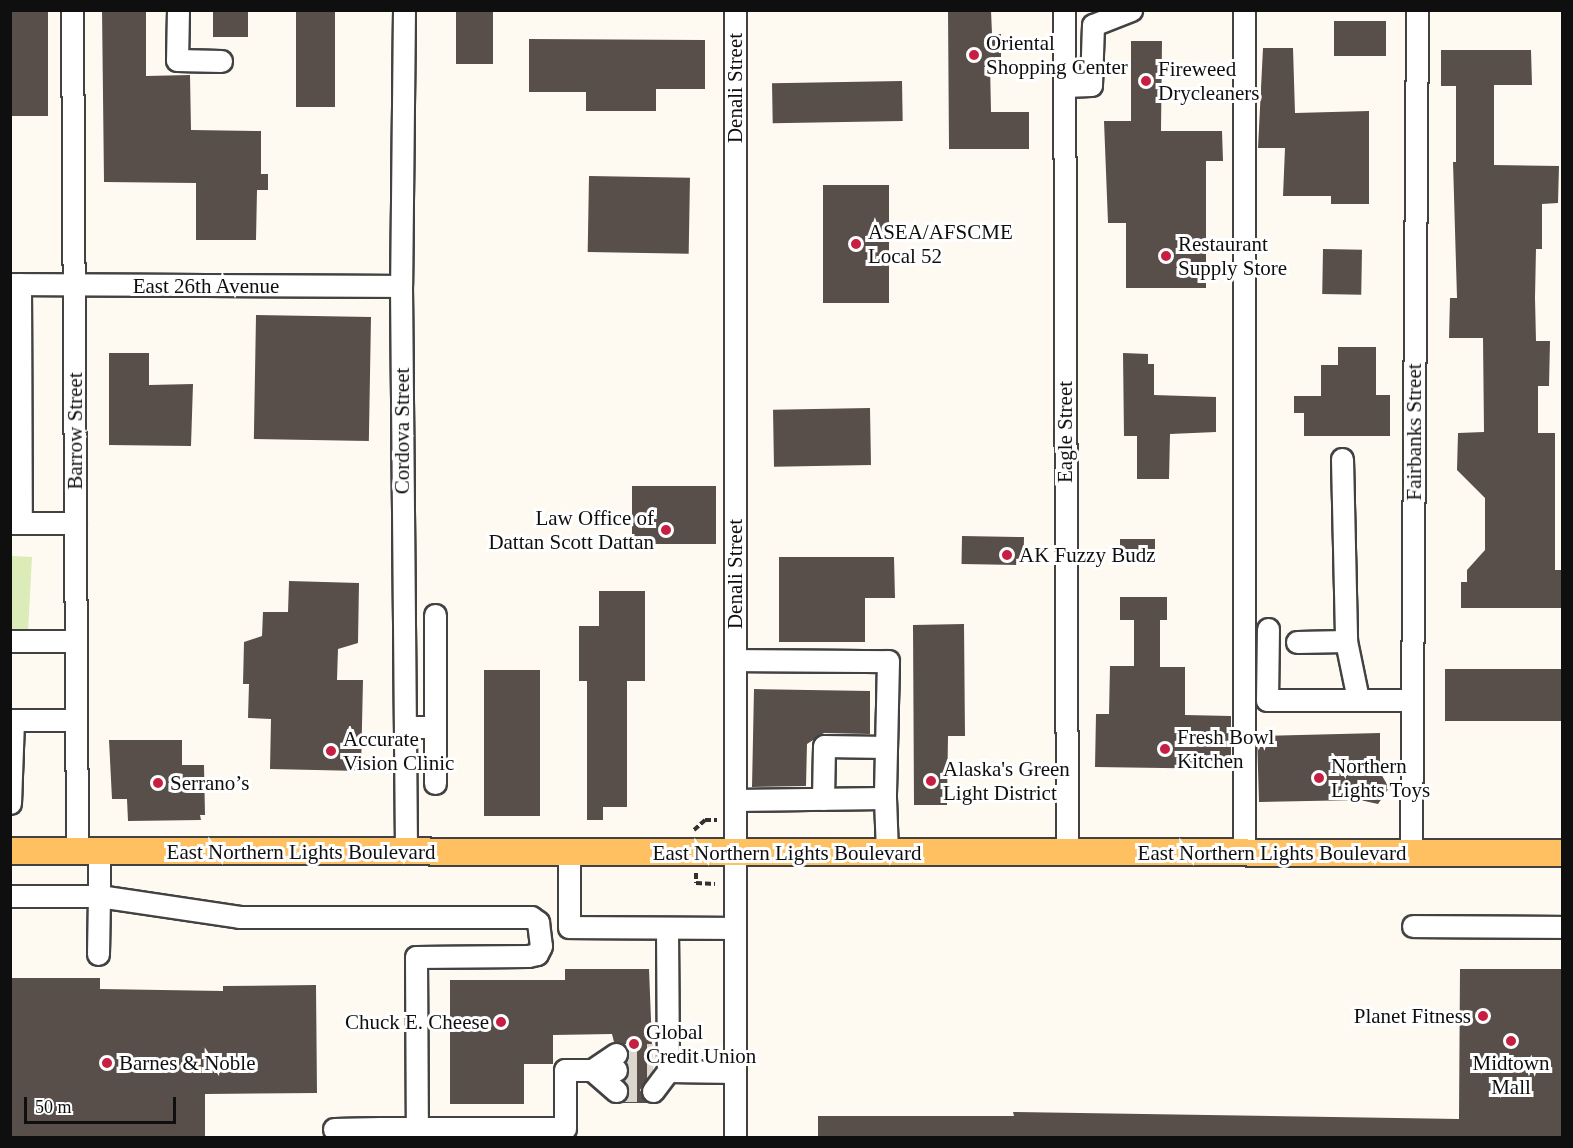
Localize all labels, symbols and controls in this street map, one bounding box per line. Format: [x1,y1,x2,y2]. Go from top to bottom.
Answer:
place label: Oriental Shopping Center [986,30,1128,80]
street label: Denali Street [722,33,748,143]
marker: Oriental Shopping Center [967,48,981,62]
place label: Fireweed Drycleaners [1158,56,1259,106]
marker: Fireweed Drycleaners [1139,74,1153,88]
place label: ASEA/AFSCME Local 52 [868,219,1013,269]
place label: Restaurant Supply Store [1178,231,1287,281]
marker: ASEA/AFSCME Local 52 [849,237,863,251]
marker: Restaurant Supply Store [1159,249,1173,263]
street label: East 26th Avenue [132,273,280,299]
street label: Fairbanks Street [1401,363,1427,501]
street label: Cordova Street [389,368,415,494]
street label: Barrow Street [62,372,88,490]
street label: Eagle Street [1052,381,1078,483]
place label: Law Office of Dattan Scott Dattan [488,505,654,555]
street label: Denali Street [722,519,748,629]
marker: Law Office of Dattan Scott Dattan [659,523,673,537]
place label: AK Fuzzy Budz [1019,542,1155,568]
marker: AK Fuzzy Budz [1000,548,1014,562]
place label: Fresh Bowl Kitchen [1177,724,1274,774]
place label: Accurate Vision Clinic [343,726,454,776]
marker: Fresh Bowl Kitchen [1158,742,1172,756]
marker: Accurate Vision Clinic [324,744,338,758]
place label: Northern Lights Toys [1331,753,1430,803]
place label: Alaska's Green Light District [943,756,1070,806]
place label: Serrano’s [170,770,249,796]
marker: Northern Lights Toys [1312,771,1326,785]
marker: Alaska's Green Light District [924,774,938,788]
marker: Serrano’s [151,776,165,790]
street label: East Northern Lights Boulevard [167,839,435,865]
street label: East Northern Lights Boulevard [653,840,921,866]
street label: East Northern Lights Boulevard [1138,840,1406,866]
place label: Planet Fitness [1354,1003,1471,1029]
place label: Chuck E. Cheese [345,1009,489,1035]
marker: Planet Fitness [1476,1009,1490,1023]
marker: Chuck E. Cheese [494,1015,508,1029]
place label: Global Credit Union [646,1019,756,1069]
marker: Midtown Mall [1504,1034,1518,1048]
marker: Global Credit Union [627,1037,641,1051]
place label: Barnes & Noble [119,1050,255,1076]
place label: Midtown Mall [1472,1050,1550,1100]
marker: Barnes & Noble [100,1056,114,1070]
scale bar [27,1085,178,1123]
text: 50 m [35,1097,72,1117]

